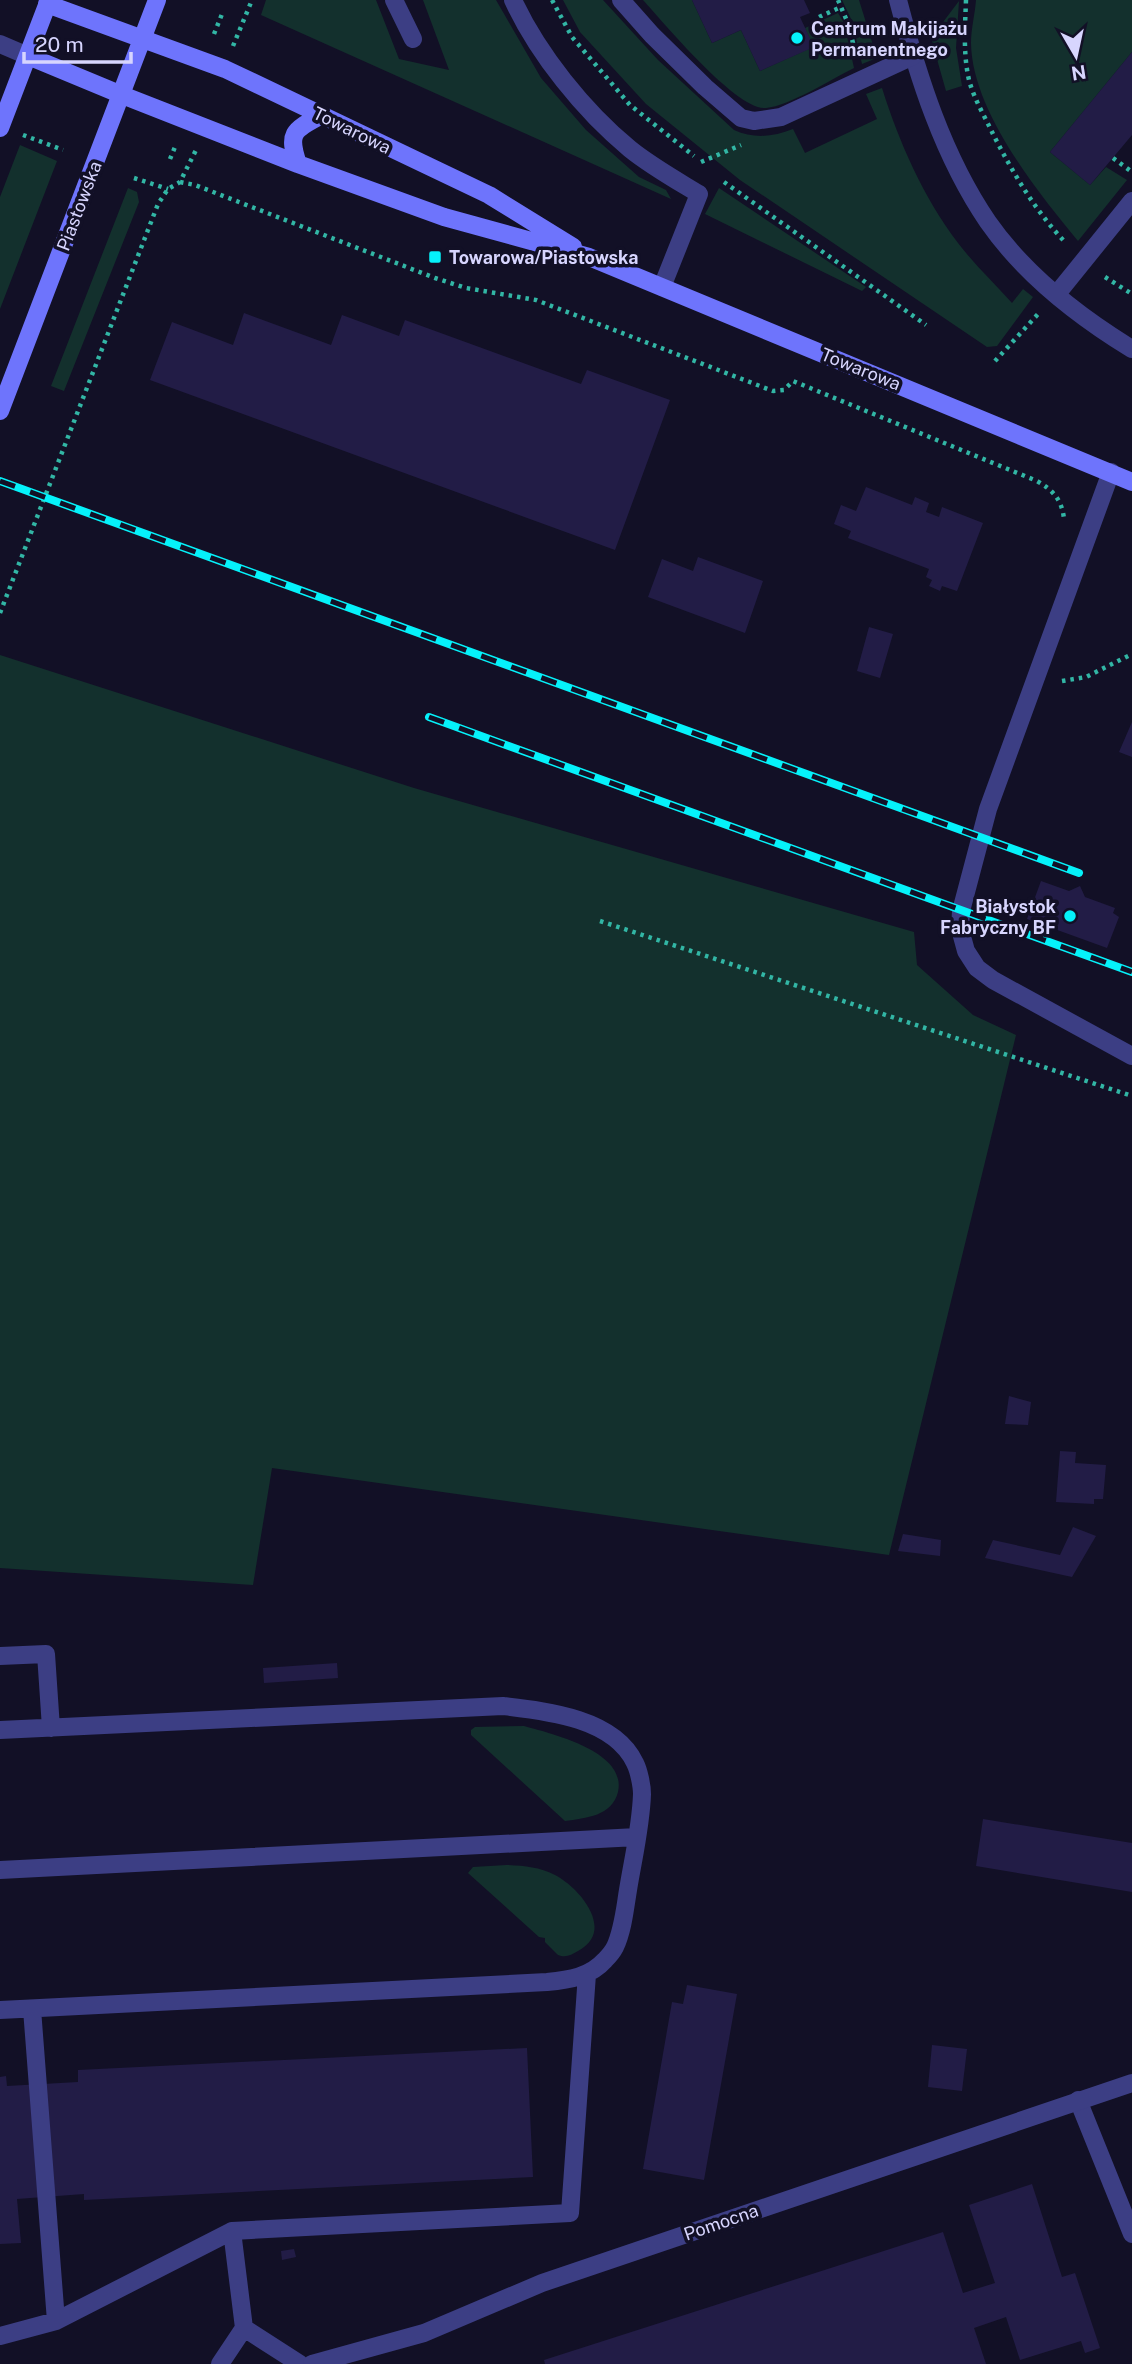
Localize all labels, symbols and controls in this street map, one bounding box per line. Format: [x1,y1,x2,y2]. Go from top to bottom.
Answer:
place label: Centrum Makijażu Permanentnego [811,18,967,60]
scale bar [24,21,131,65]
north arrow [1041,21,1111,91]
marker: Centrum Makijażu Permanentnego [789,30,805,46]
text: 20 m [35,32,84,57]
text: N [1070,61,1088,85]
street label: Towarowa [310,102,394,158]
street label: Piastowska [52,158,106,254]
place label: Towarowa/Piastowska [449,247,638,268]
marker: Towarowa/Piastowska [427,249,443,265]
street label: Towarowa [818,344,904,394]
place label: Białystok Fabryczny BF [940,896,1057,938]
marker: Białystok Fabryczny BF [1062,908,1078,924]
street label: Pomocna [681,2200,761,2244]

